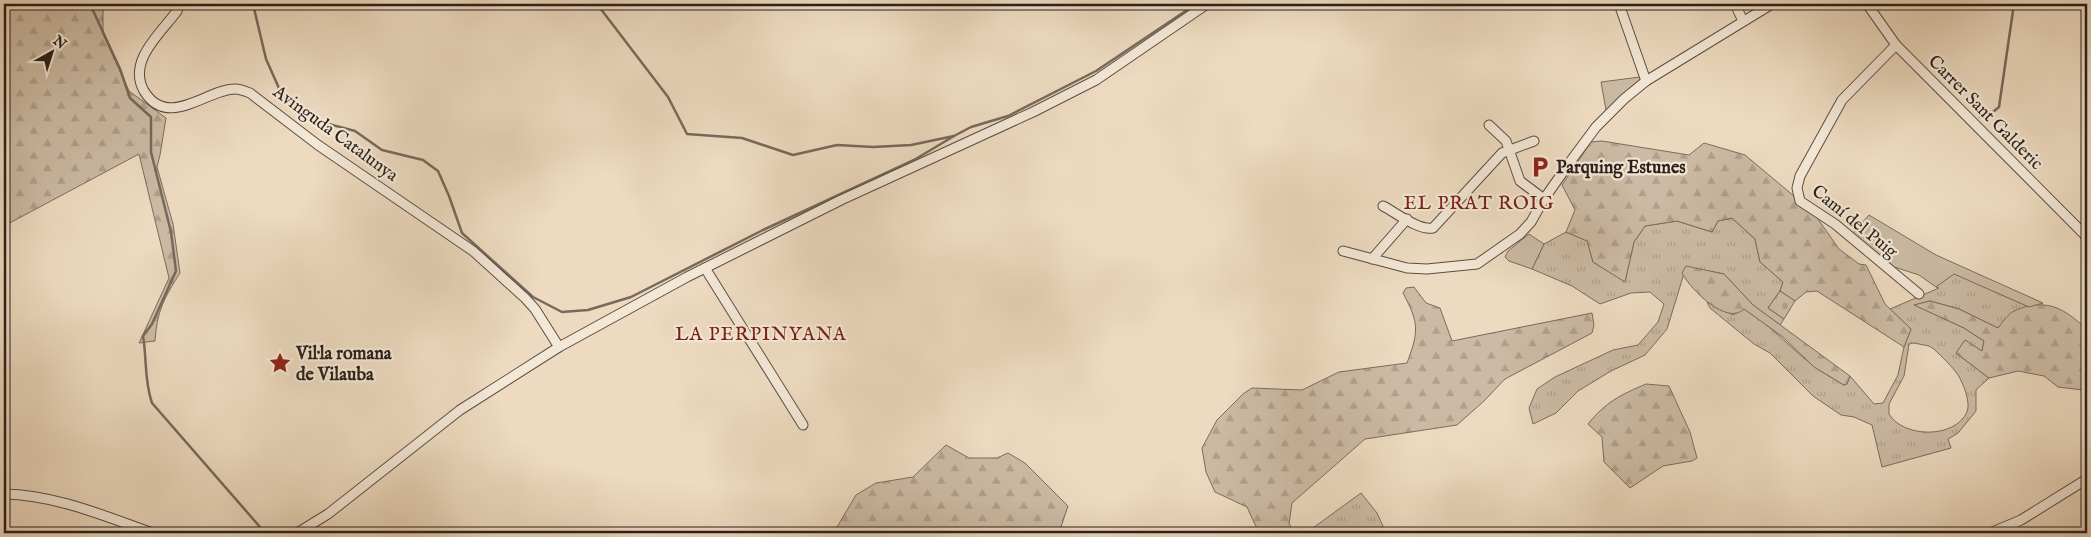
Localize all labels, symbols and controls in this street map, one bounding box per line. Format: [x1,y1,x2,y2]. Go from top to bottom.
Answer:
north arrow [28,28,78,78]
text: N [48,31,70,53]
street label: Carrer Sant Galderic [1923,51,2047,176]
street label: Avinguda Catalunya [267,80,402,188]
parking icon: Parquing Estunes [1527,154,1553,180]
place label: Parquing Estunes [1556,157,1686,180]
street label: Camí del Puig [1806,180,1902,264]
district label: EL PRAT ROIG [1403,192,1555,216]
district label: LA PERPINYANA [675,323,847,347]
place label: Vil·la romana de Vilauba [295,343,393,387]
place icon: Vil·la romana de Vilauba [267,350,293,376]

